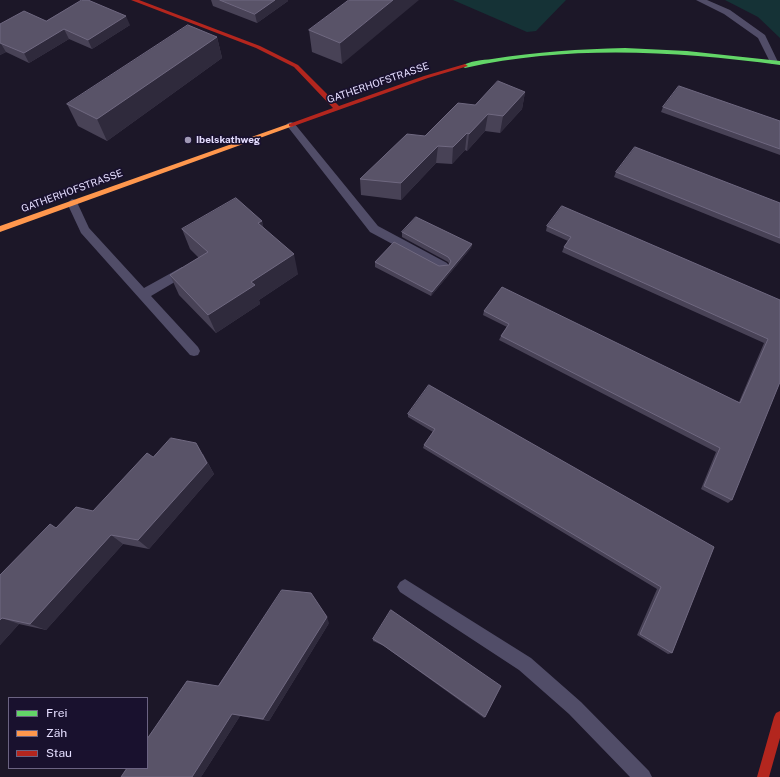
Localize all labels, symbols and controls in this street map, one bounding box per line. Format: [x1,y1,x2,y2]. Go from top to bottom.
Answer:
street label: GATHERHOFSTRASSE [326,60,430,106]
place label: Ibelskathweg [196,134,260,146]
marker: Ibelskathweg [183,135,193,145]
street label: GATHERHOFSTRASSE [20,167,124,215]
legend [8,697,148,769]
text: Frei [46,706,68,720]
text: Zäh [46,726,67,740]
text: Stau [46,746,72,760]

